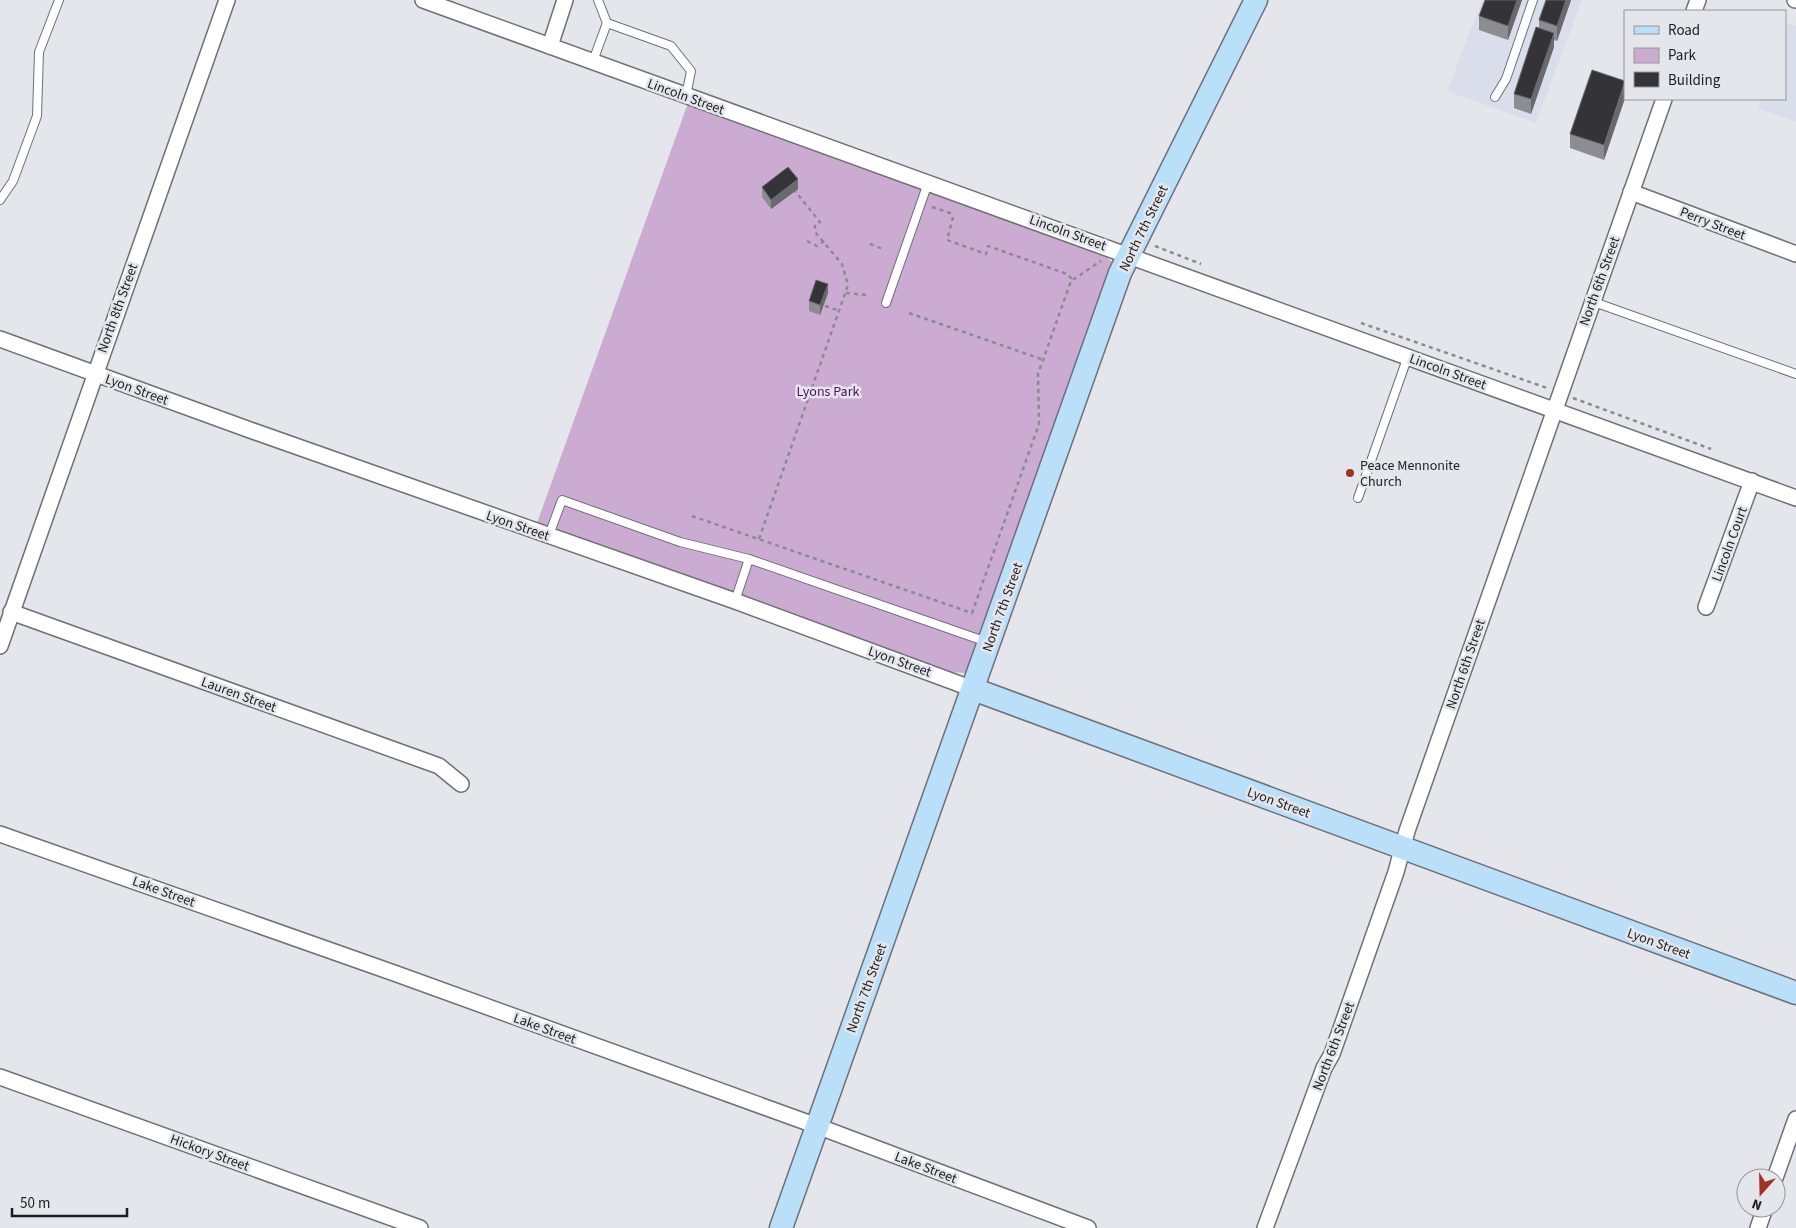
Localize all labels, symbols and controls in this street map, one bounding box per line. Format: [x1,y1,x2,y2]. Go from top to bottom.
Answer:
legend [1624,10,1786,100]
text: Road [1668,20,1700,41]
text: Park [1668,45,1697,66]
text: Building [1668,70,1721,91]
street label: Lincoln Street [644,74,727,120]
street label: North 7th Street [1114,182,1174,275]
street label: Perry Street [1677,202,1749,246]
street label: Lincoln Street [1026,210,1109,256]
street label: North 6th Street [1574,234,1625,329]
street label: North 8th Street [92,261,143,356]
street label: Lincoln Street [1406,349,1489,395]
street label: Lyon Street [102,369,171,411]
park label: Lyons Park [797,382,860,402]
place label: Peace Mennonite Church [1360,456,1460,492]
marker: Peace Mennonite Church [1344,467,1356,479]
street label: Lincoln Court [1707,504,1753,585]
street label: Lyon Street [483,506,552,546]
street label: North 7th Street [977,560,1028,655]
street label: North 6th Street [1441,616,1491,712]
street label: Lyon Street [865,641,934,683]
street label: Lauren Street [198,672,279,718]
street label: Lyon Street [1244,782,1313,824]
street label: Lake Street [130,871,198,913]
street label: Lyon Street [1624,923,1693,965]
street label: North 7th Street [841,941,892,1036]
street label: North 6th Street [1308,999,1360,1094]
street label: Lake Street [511,1008,579,1050]
street label: Hickory Street [167,1129,252,1177]
street label: Lake Street [892,1147,960,1189]
north arrow [1736,1168,1786,1218]
scale bar [12,1186,128,1218]
text: 50 m [20,1193,50,1214]
text: N [1749,1193,1765,1215]

